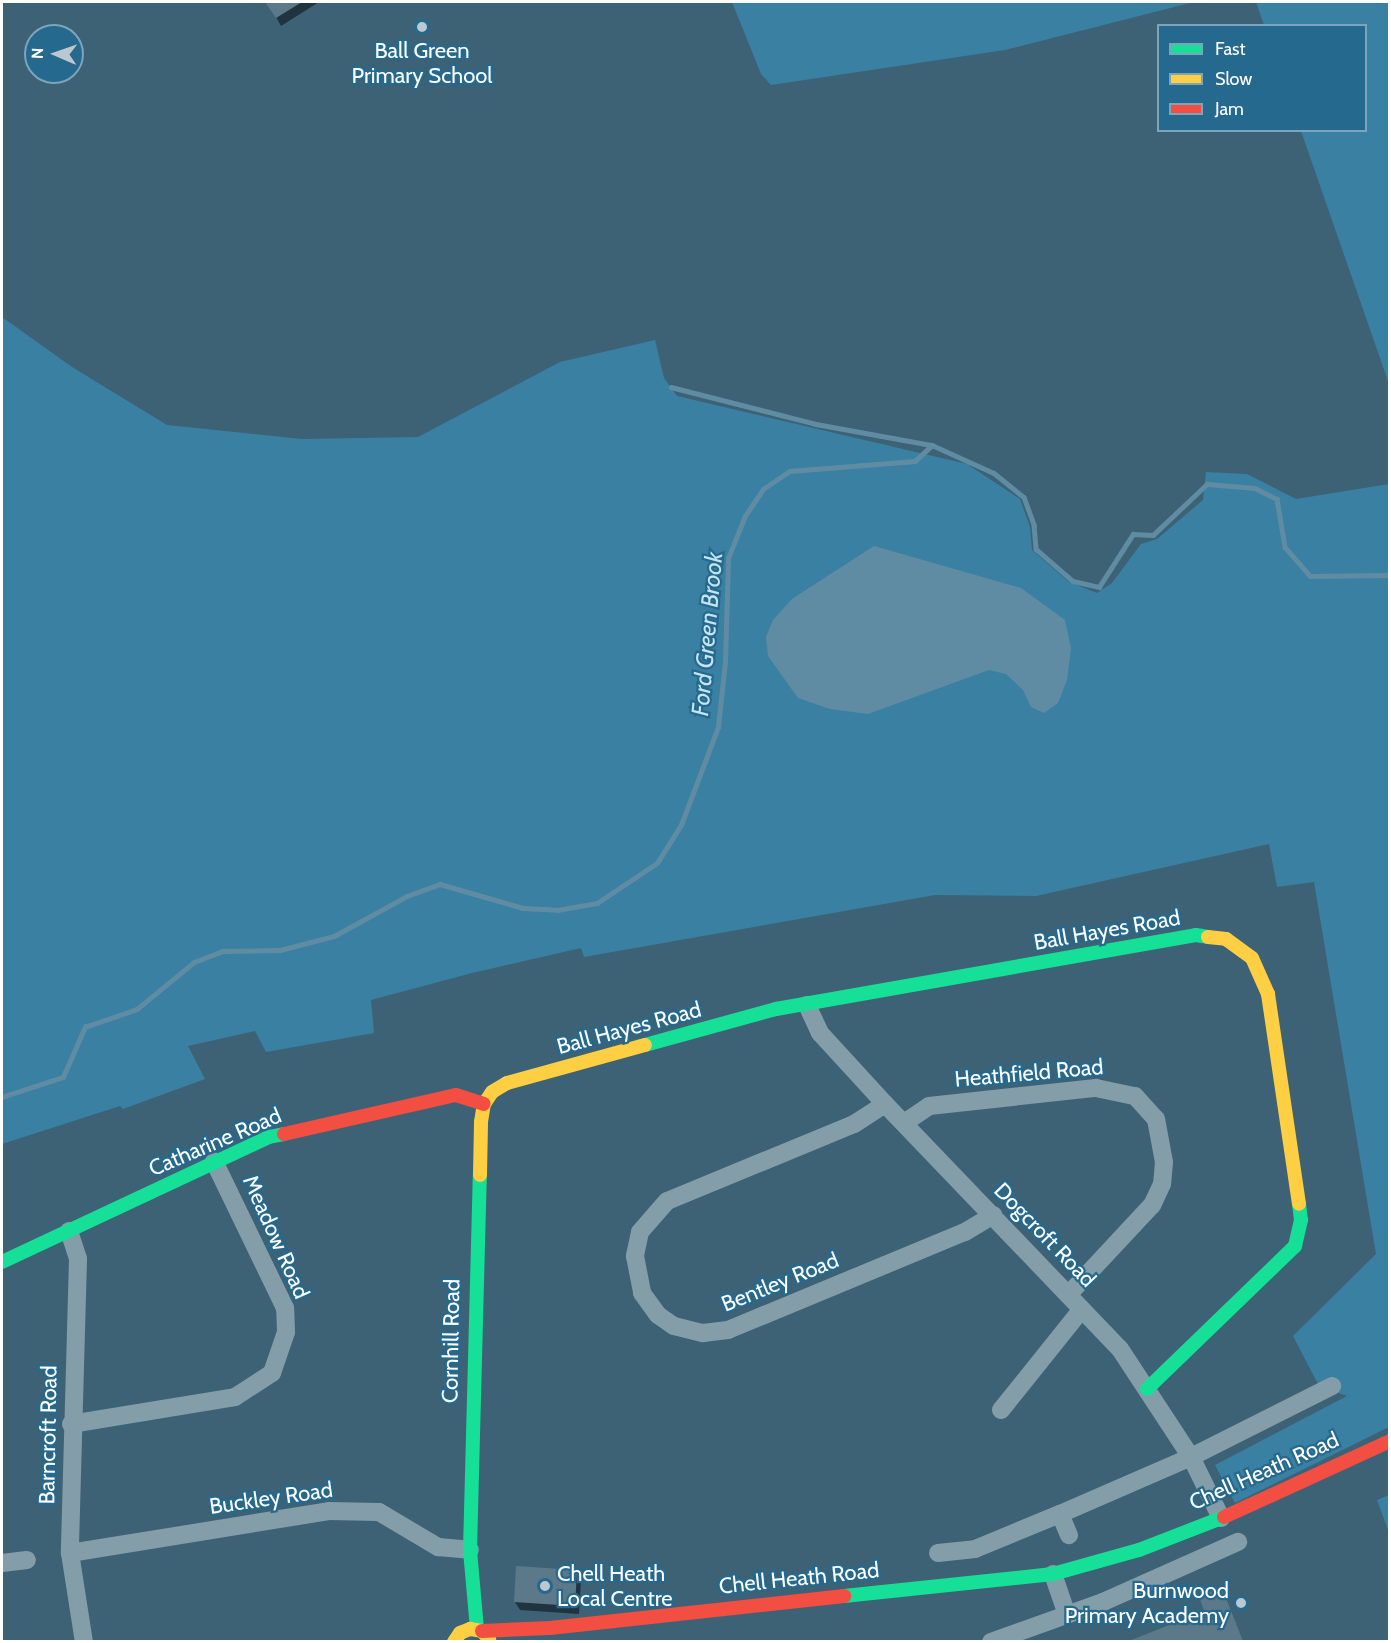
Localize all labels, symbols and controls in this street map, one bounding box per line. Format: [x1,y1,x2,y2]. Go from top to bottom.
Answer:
marker: Ball Green Primary School [415,20,429,34]
north arrow [24,24,84,84]
legend [1157,24,1367,132]
place label: Ball Green Primary School [351,37,493,88]
text: Fast [1215,38,1246,60]
text: N [28,47,47,59]
text: Slow [1215,68,1252,90]
text: Jam [1215,98,1244,120]
water label: Ford Green Brook [685,551,729,717]
street label: Ball Hayes Road [1032,904,1182,956]
street label: Ball Hayes Road [554,996,704,1060]
street label: Heathfield Road [954,1053,1104,1093]
street label: Catharine Road [145,1102,285,1182]
street label: Meadow Road [237,1171,315,1303]
street label: Dogcroft Road [989,1177,1101,1293]
street label: Bentley Road [718,1247,842,1317]
street label: Cornhill Road [437,1279,465,1403]
street label: Barncroft Road [34,1365,62,1505]
street label: Chell Heath Road [1185,1426,1343,1516]
street label: Buckley Road [208,1476,334,1520]
street label: Chell Heath Road [718,1556,880,1600]
place label: Chell Heath Local Centre [557,1560,673,1612]
place label: Burnwood Primary Academy [1065,1577,1229,1628]
marker: Chell Heath Local Centre [538,1579,552,1593]
marker: Burnwood Primary Academy [1234,1596,1248,1610]

